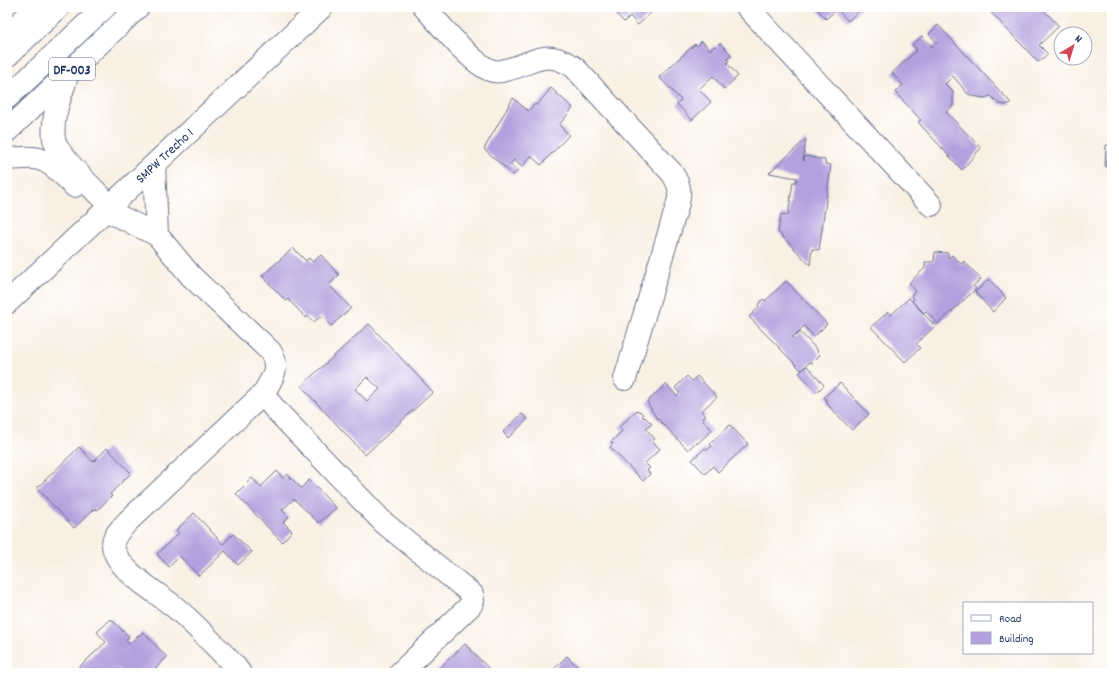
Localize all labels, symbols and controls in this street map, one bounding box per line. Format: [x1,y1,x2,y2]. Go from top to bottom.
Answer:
north arrow [1053,26,1093,66]
text: N [1071,32,1085,48]
road number: DF-003 [49,58,95,80]
street label: SMPW Trecho 1 [132,124,199,189]
legend [963,602,1093,654]
text: Road [999,611,1021,628]
text: Building [999,631,1034,648]

